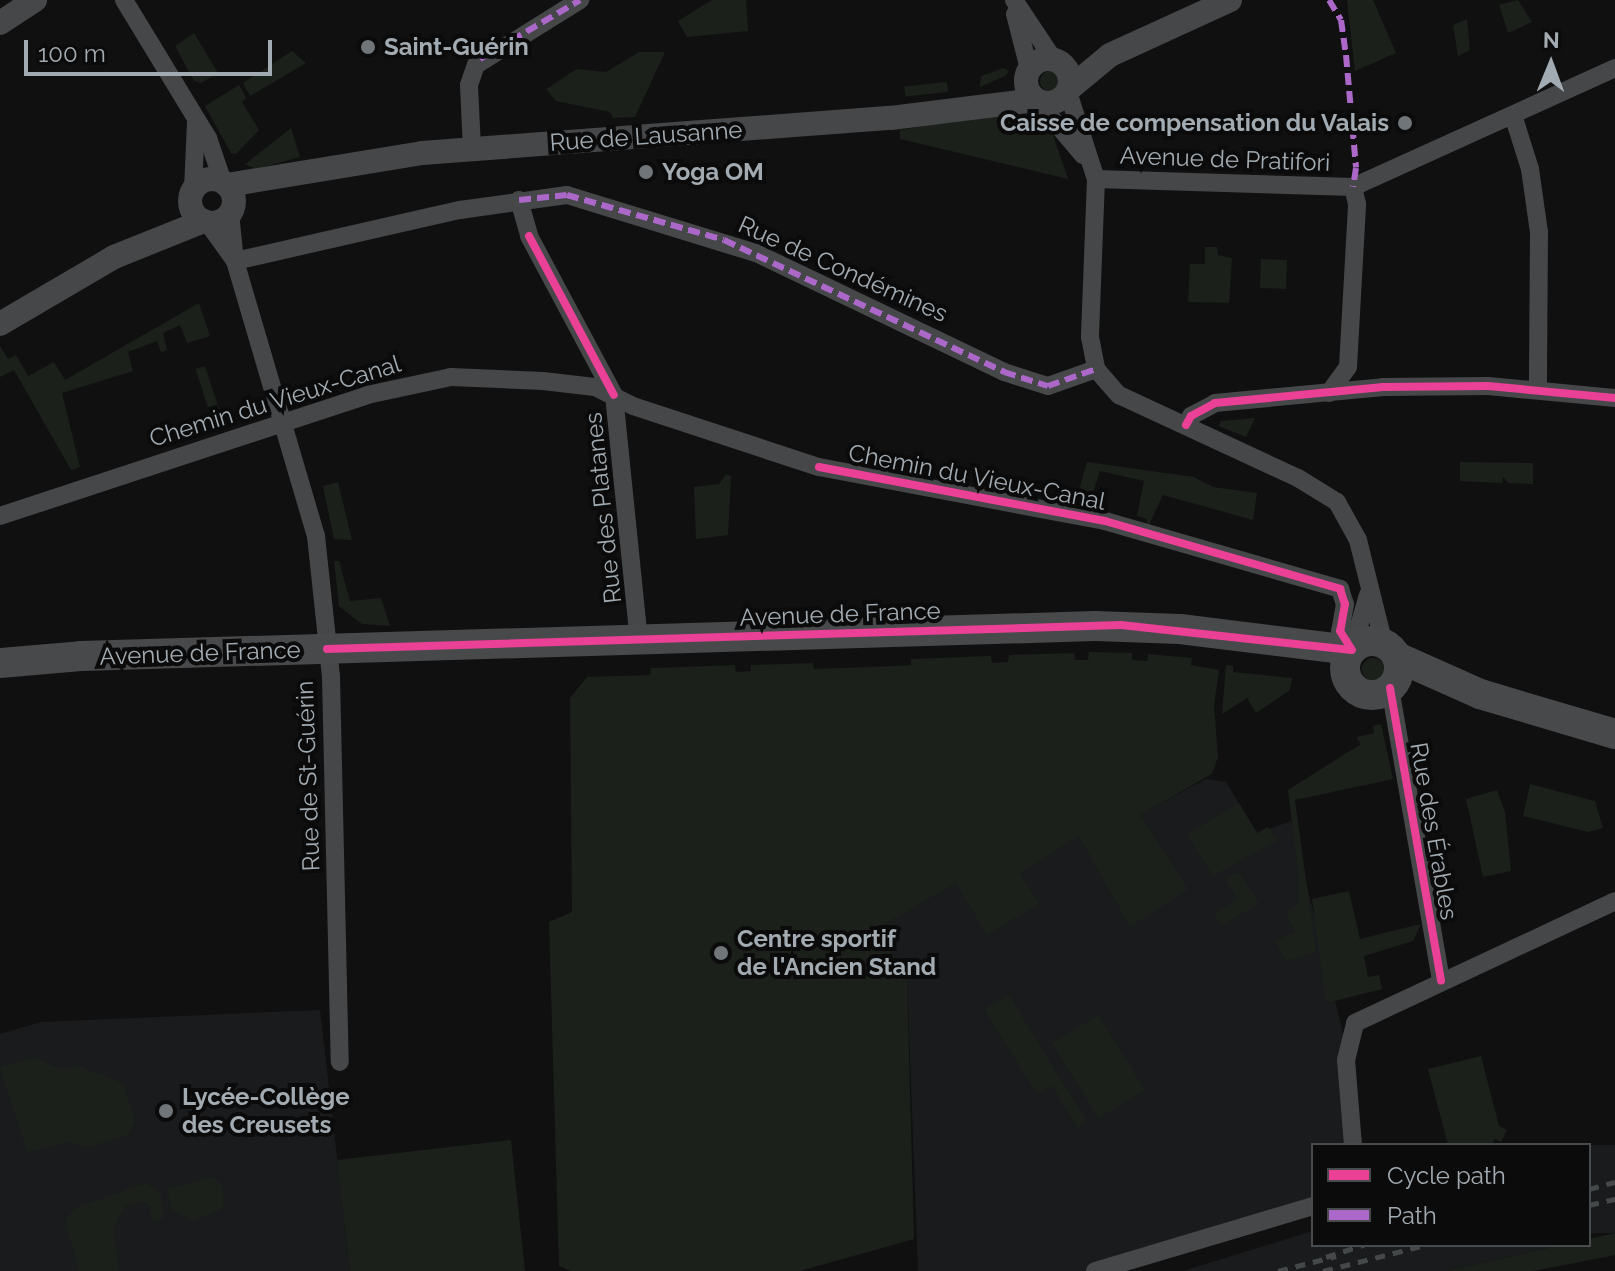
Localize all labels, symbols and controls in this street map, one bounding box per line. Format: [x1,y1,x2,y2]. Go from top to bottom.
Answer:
scale bar [28,24,276,74]
north arrow [1511,24,1591,104]
text: N [1543,27,1560,53]
place label: Saint-Guérin [384,33,529,61]
marker: Saint-Guérin [359,38,377,56]
text: 100 m [38,39,106,68]
place label: Caisse de compensation du Valais [999,109,1389,137]
marker: Caisse de compensation du Valais [1396,114,1414,132]
street label: Rue de Lausanne [549,115,743,157]
street label: Avenue de Pratifori [1119,141,1331,177]
place label: Yoga OM [662,158,764,186]
marker: Yoga OM [637,163,655,181]
street label: Rue de Condémines [734,210,952,328]
street label: Chemin du Vieux-Canal [145,349,405,453]
street label: Rue des Platanes [579,411,627,605]
street label: Chemin du Vieux-Canal [846,438,1108,516]
street label: Avenue de France [739,596,941,632]
street label: Avenue de France [99,635,301,671]
street label: Rue de St-Guérin [290,680,326,872]
street label: Rue des Érables [1404,740,1464,922]
place label: Centre sportif de l'Ancien Stand [737,925,936,981]
marker: Centre sportif de l'Ancien Stand [712,944,730,962]
place label: Lycée-Collège des Creusets [182,1083,350,1139]
marker: Lycée-Collège des Creusets [157,1102,175,1120]
legend [1311,1143,1591,1247]
text: Cycle path [1387,1161,1506,1190]
text: Path [1387,1201,1437,1230]

